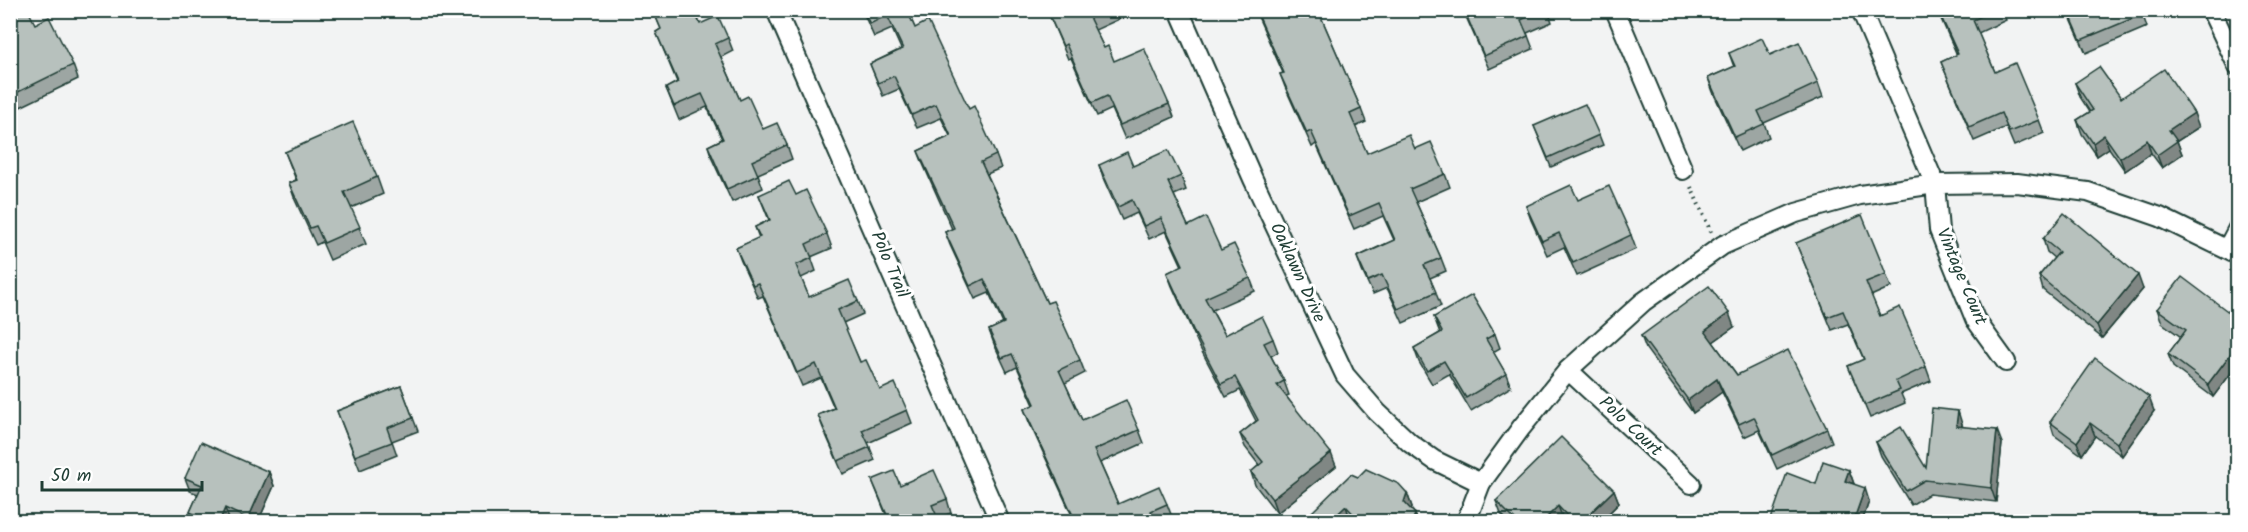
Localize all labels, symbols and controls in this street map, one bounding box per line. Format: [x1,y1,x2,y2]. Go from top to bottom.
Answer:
street label: Oaklawn Drive [1261,218,1333,328]
street label: Vintage Court [1927,224,1995,331]
street label: Polo Trail [862,227,916,304]
street label: Polo Court [1592,390,1669,465]
scale bar [42,454,202,492]
text: 50 m [51,462,91,491]

